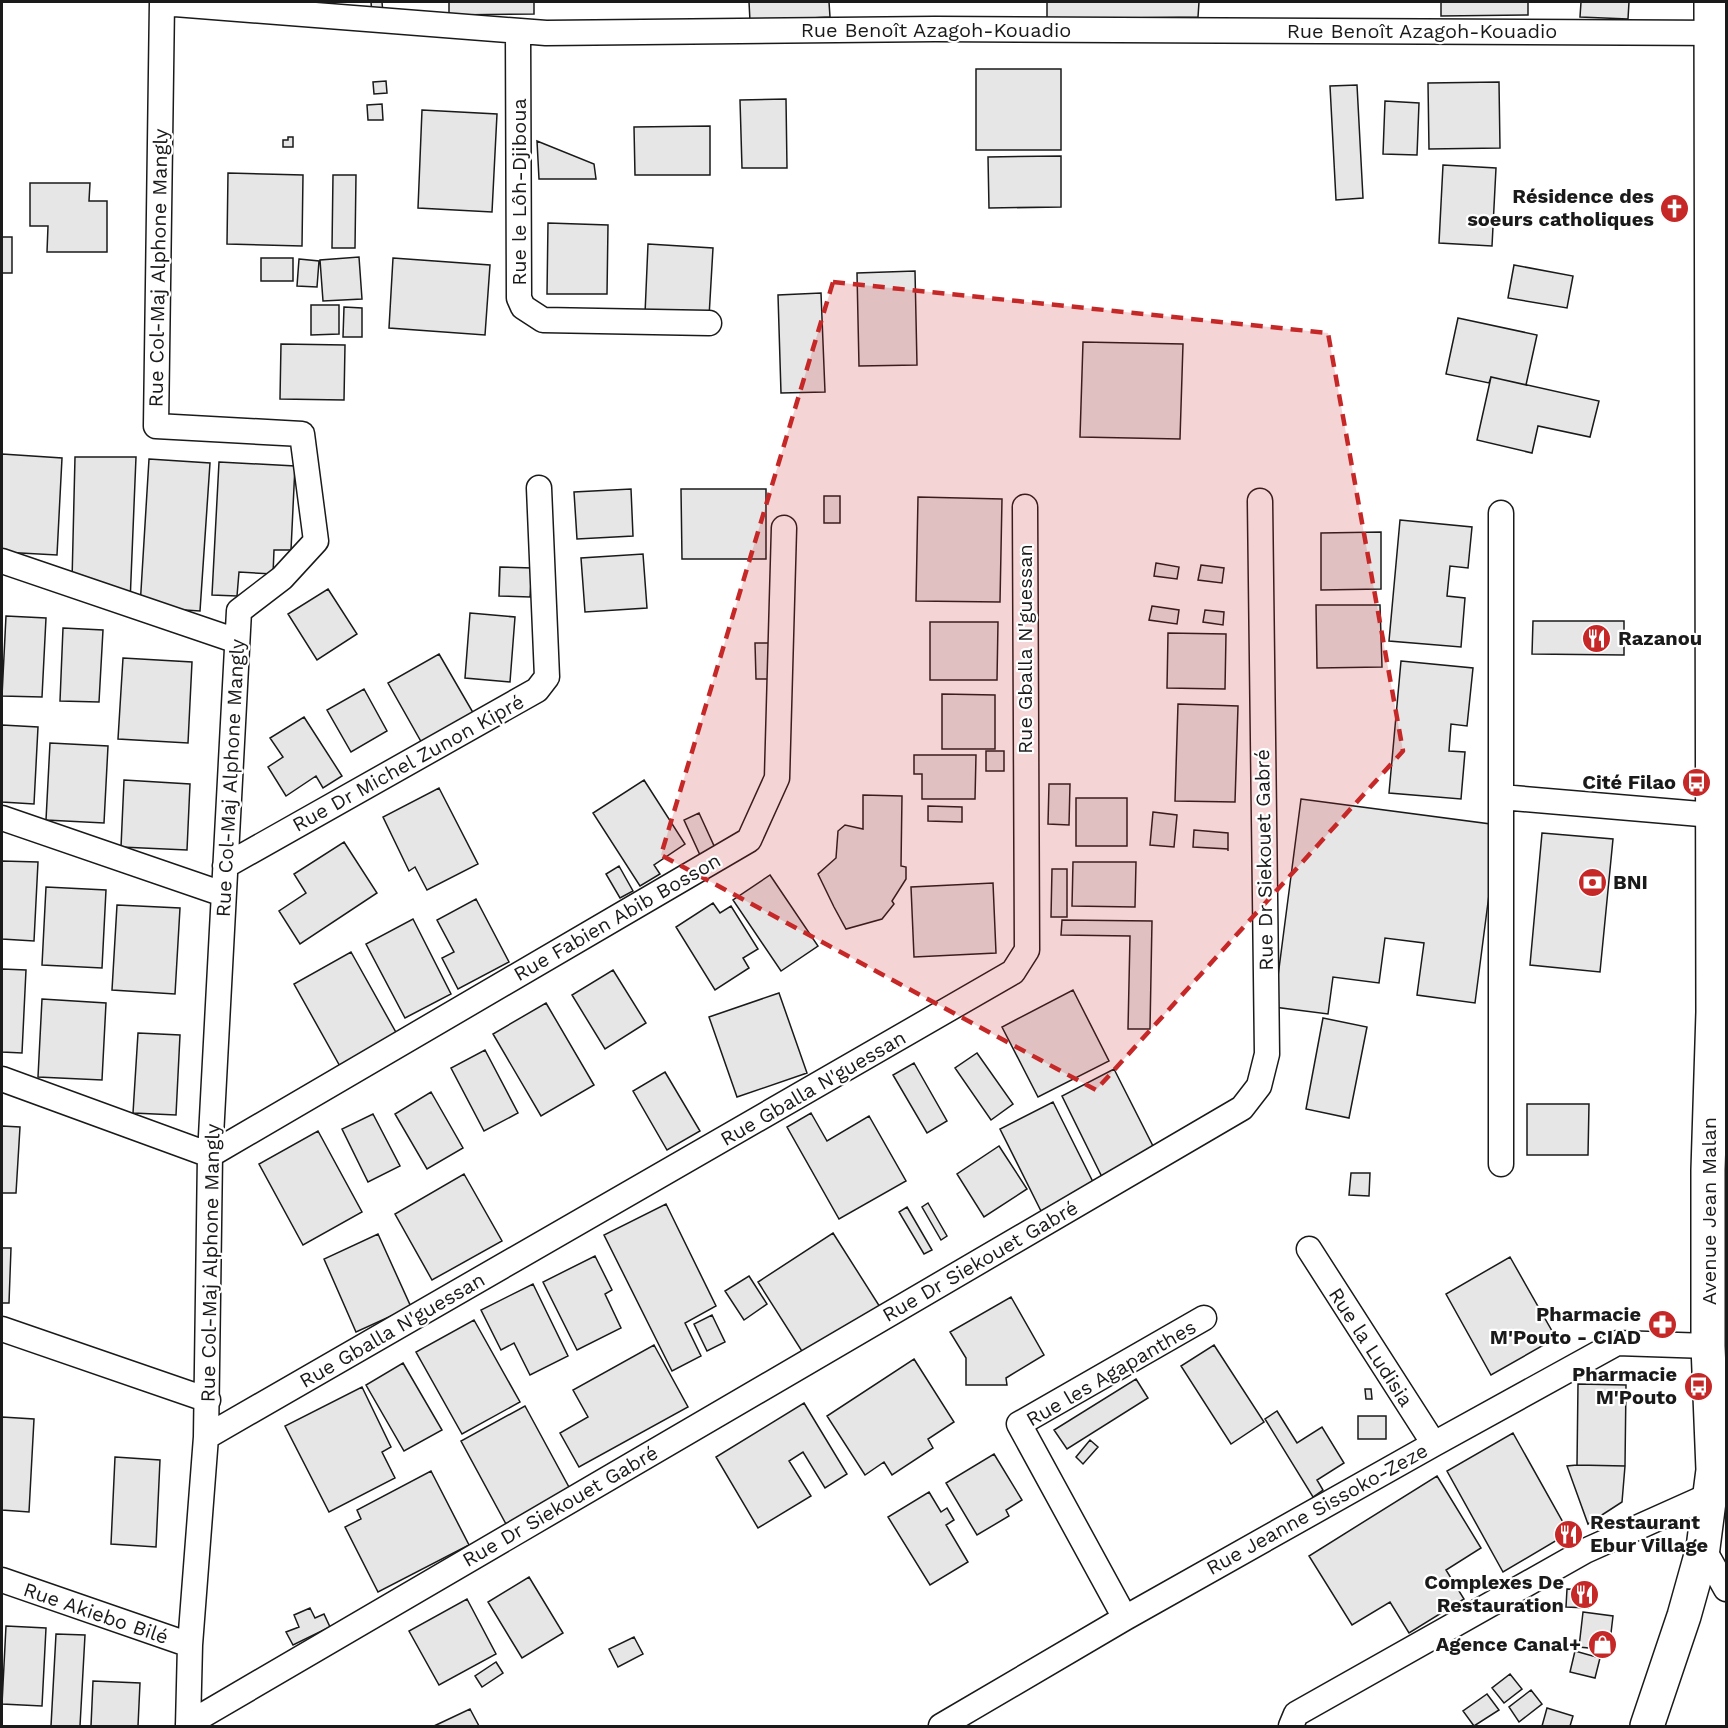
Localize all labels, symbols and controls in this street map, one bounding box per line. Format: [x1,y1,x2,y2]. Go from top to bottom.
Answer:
street label: Rue Benoît Azagoh-Kouadio [801,18,1071,42]
street label: Rue Benoît Azagoh-Kouadio [1287,19,1557,43]
street label: Rue le Lôh-Djiboua [507,98,531,286]
street label: Rue Col-Maj Alphone Mangly [144,128,172,408]
place label: Résidence des soeurs catholiques [1467,184,1654,231]
church icon: Résidence des soeurs catholiques [1659,192,1691,224]
street label: Rue Gballa N'guessan [1013,544,1037,754]
restaurant icon: Razanou [1581,622,1613,654]
place label: Razanou [1618,626,1702,650]
street label: Rue Col-Maj Alphone Mangly [211,637,249,918]
street label: Rue Dr Michel Zunon Kipré [288,689,528,837]
street label: Rue Dr Siekouet Gabré [1250,749,1278,971]
bus stop icon: Cité Filao [1681,766,1713,798]
place label: Cité Filao [1582,770,1676,794]
street label: Rue Fabien Abib Bosson [509,848,725,986]
bank icon: BNI [1576,866,1608,898]
place label: BNI [1613,870,1648,894]
street label: Rue Gballa N'guessan [716,1025,910,1151]
street label: Avenue Jean Malan [1697,1117,1721,1305]
street label: Rue Col-Maj Alphone Mangly [196,1123,224,1403]
street label: Rue Dr Siekouet Gabré [878,1195,1082,1327]
street label: Rue Gballa N'guessan [295,1267,489,1393]
street label: Rue la Ludisia [1324,1283,1418,1411]
place label: Pharmacie M'Pouto - CIAD [1490,1302,1641,1349]
pharmacy icon: Pharmacie M'Pouto - CIAD [1646,1309,1678,1341]
street label: Rue les Agapanthes [1022,1315,1200,1431]
place label: Pharmacie M'Pouto [1572,1362,1677,1409]
bus stop icon: Pharmacie M'Pouto [1682,1370,1714,1402]
street label: Rue Jeanne Sissoko-Zeze [1202,1438,1432,1580]
street label: Rue Dr Siekouet Gabré [458,1440,662,1572]
place label: Restaurant Ebur Village [1590,1510,1708,1557]
restaurant icon: Restaurant Ebur Village [1553,1518,1585,1550]
place label: Complexes De Restauration [1424,1570,1564,1617]
street label: Rue Akiebo Bilé [20,1577,172,1649]
restaurant icon: Complexes De Restauration [1569,1578,1601,1610]
shop icon: Agence Canal+ [1586,1628,1618,1660]
place label: Agence Canal+ [1436,1632,1581,1656]

